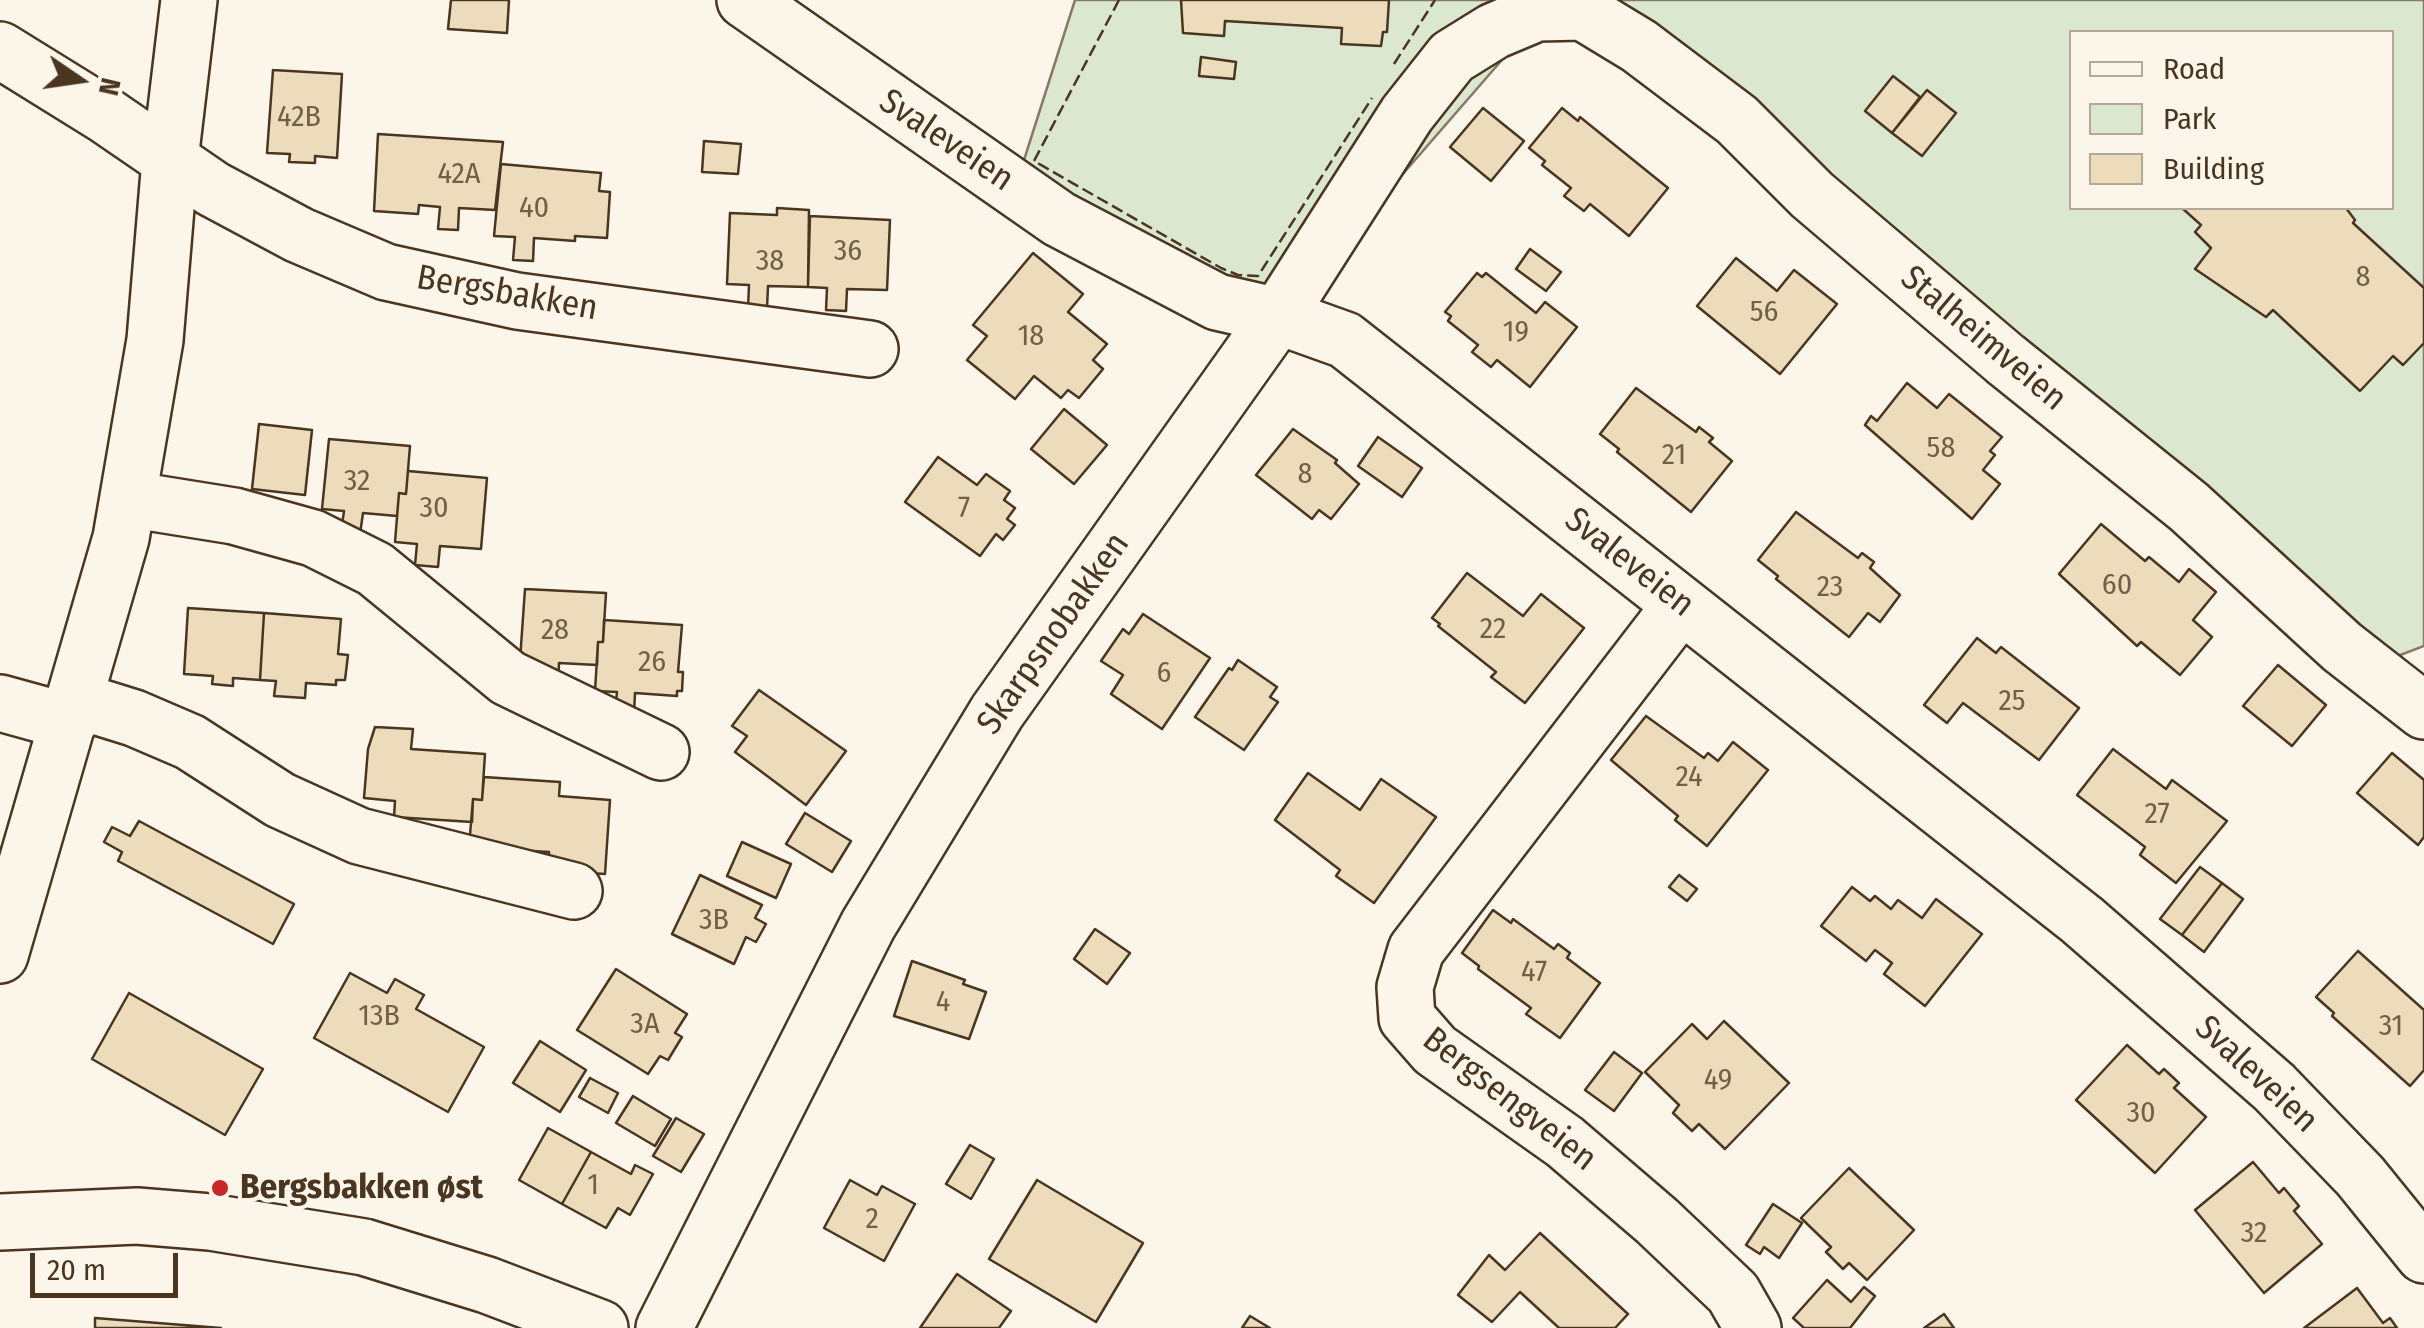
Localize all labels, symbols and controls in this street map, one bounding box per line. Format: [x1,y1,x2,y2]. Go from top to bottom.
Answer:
north arrow [30,30,130,130]
legend [2069,30,2394,210]
text: Road [2163,51,2225,87]
text: N [92,75,128,99]
street label: Svaleveien [871,81,1021,201]
house number: 42B [277,100,321,136]
text: Park [2163,101,2216,137]
text: Building [2163,151,2264,187]
house number: 42A [437,157,481,193]
house number: 40 [519,191,549,227]
house number: 36 [834,234,862,270]
house number: 38 [756,244,784,280]
street label: Bergsbakken [413,257,601,331]
street label: Stalheimveien [1892,258,2074,420]
house number: 8 [2356,260,2370,296]
house number: 56 [1750,295,1778,331]
house number: 19 [1503,315,1529,351]
house number: 18 [1018,319,1044,355]
house number: 58 [1927,431,1955,467]
house number: 21 [1662,438,1686,474]
house number: 8 [1298,457,1312,493]
house number: 32 [344,464,370,500]
house number: 30 [419,491,449,527]
house number: 7 [958,491,970,527]
street label: Svaleveien [1556,500,1702,626]
street label: Skarpsnobakken [969,525,1139,743]
house number: 60 [2102,568,2132,604]
house number: 23 [1817,570,1843,606]
house number: 22 [1480,612,1506,648]
house number: 28 [541,613,569,649]
house number: 26 [638,645,666,681]
house number: 6 [1157,656,1171,692]
house number: 25 [1999,684,2025,720]
house number: 24 [1675,760,1703,796]
house number: 27 [2144,797,2170,833]
house number: 3B [699,903,729,939]
house number: 47 [1521,955,1547,991]
house number: 4 [936,985,950,1021]
house number: 13B [358,999,400,1035]
house number: 3A [630,1007,660,1043]
street label: Svaleveien [2186,1008,2326,1142]
house number: 31 [2379,1009,2403,1045]
street label: Bergsengveien [1414,1019,1604,1181]
house number: 49 [1704,1063,1732,1099]
house number: 30 [2126,1096,2156,1132]
place label: Bergsbakken øst [240,1167,483,1209]
house number: 1 [587,1168,599,1204]
marker: Bergsbakken øst [209,1177,231,1199]
house number: 2 [865,1202,879,1238]
house number: 32 [2241,1216,2267,1252]
scale bar [35,1233,182,1295]
text: 20 m [47,1252,106,1288]

